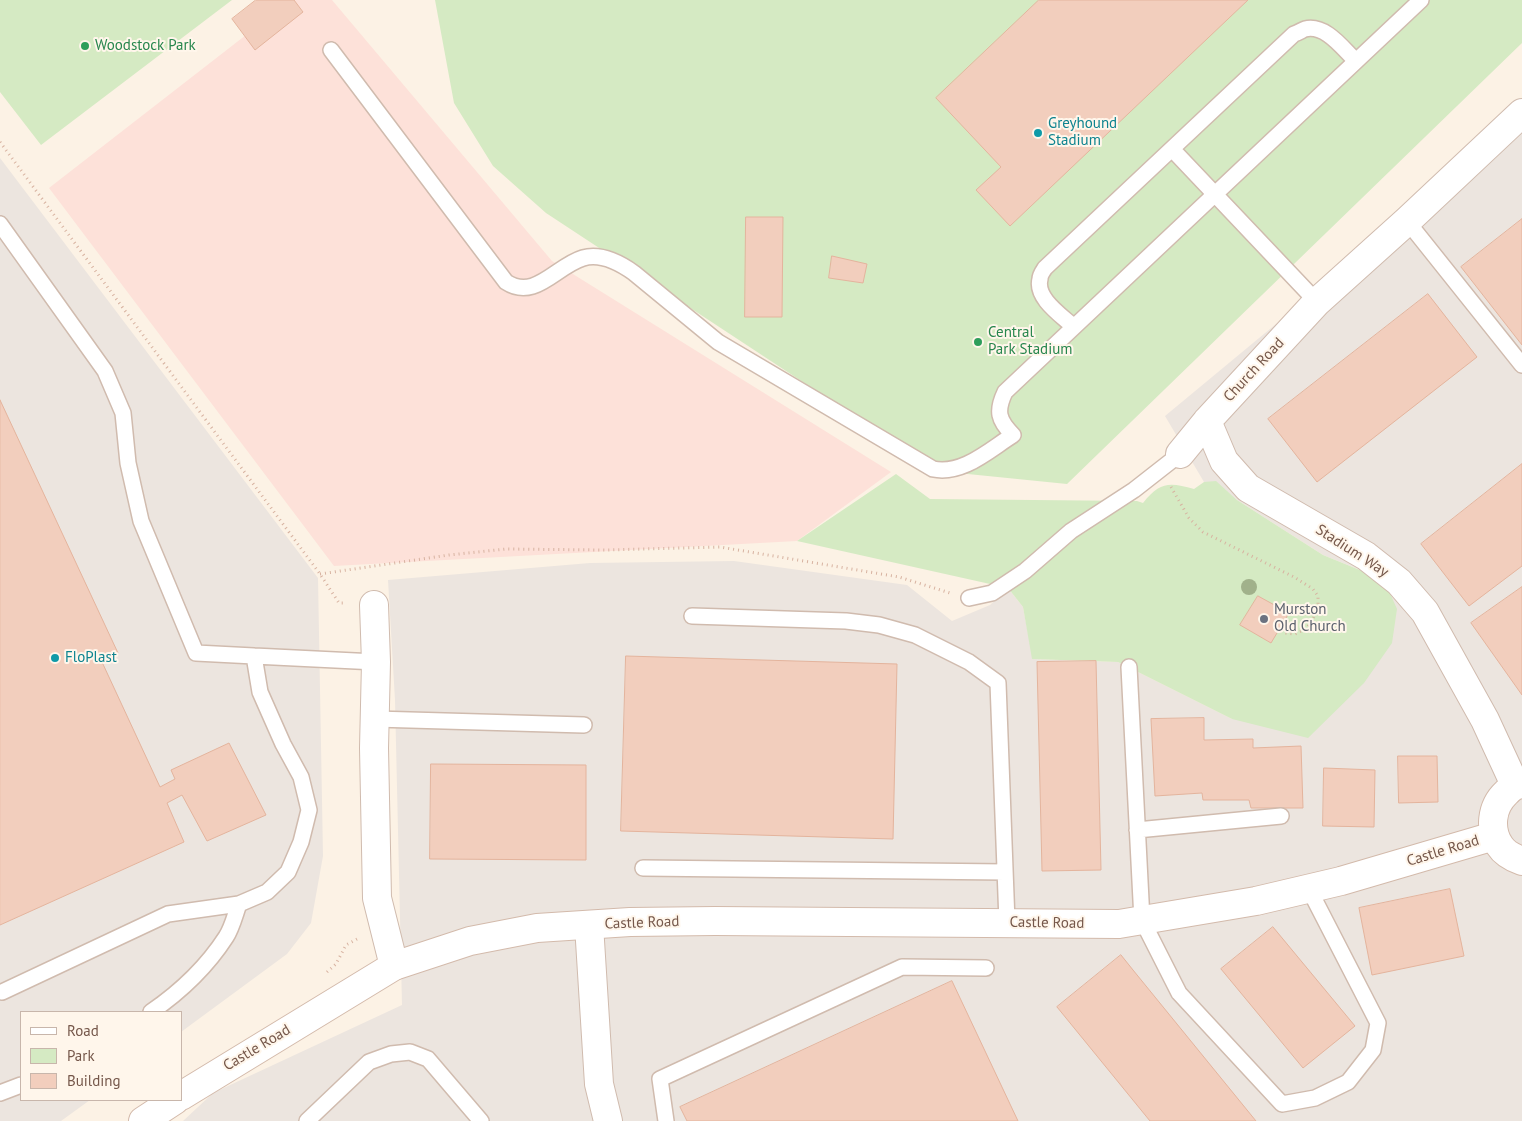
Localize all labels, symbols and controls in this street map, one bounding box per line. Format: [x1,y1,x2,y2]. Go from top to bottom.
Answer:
place label: Woodstock Park [95,37,196,55]
marker: Woodstock Park [79,40,91,52]
place label: Greyhound Stadium [1048,115,1117,150]
marker: Greyhound Stadium [1032,127,1044,139]
place label: Central Park Stadium [988,324,1072,359]
street label: Church Road [1220,334,1288,406]
marker: Central Park Stadium [972,336,984,348]
street label: Stadium Way [1312,521,1392,581]
place label: Murston Old Church [1274,601,1346,636]
marker: Murston Old Church [1258,613,1270,625]
place label: FloPlast [65,649,117,667]
marker: FloPlast [49,652,61,664]
street label: Castle Road [1405,831,1481,871]
street label: Castle Road [604,913,680,933]
street label: Castle Road [1009,913,1085,933]
legend [20,1011,182,1101]
text: Road [67,1021,99,1040]
street label: Castle Road [220,1021,294,1075]
text: Park [67,1046,95,1065]
text: Building [67,1071,121,1090]

